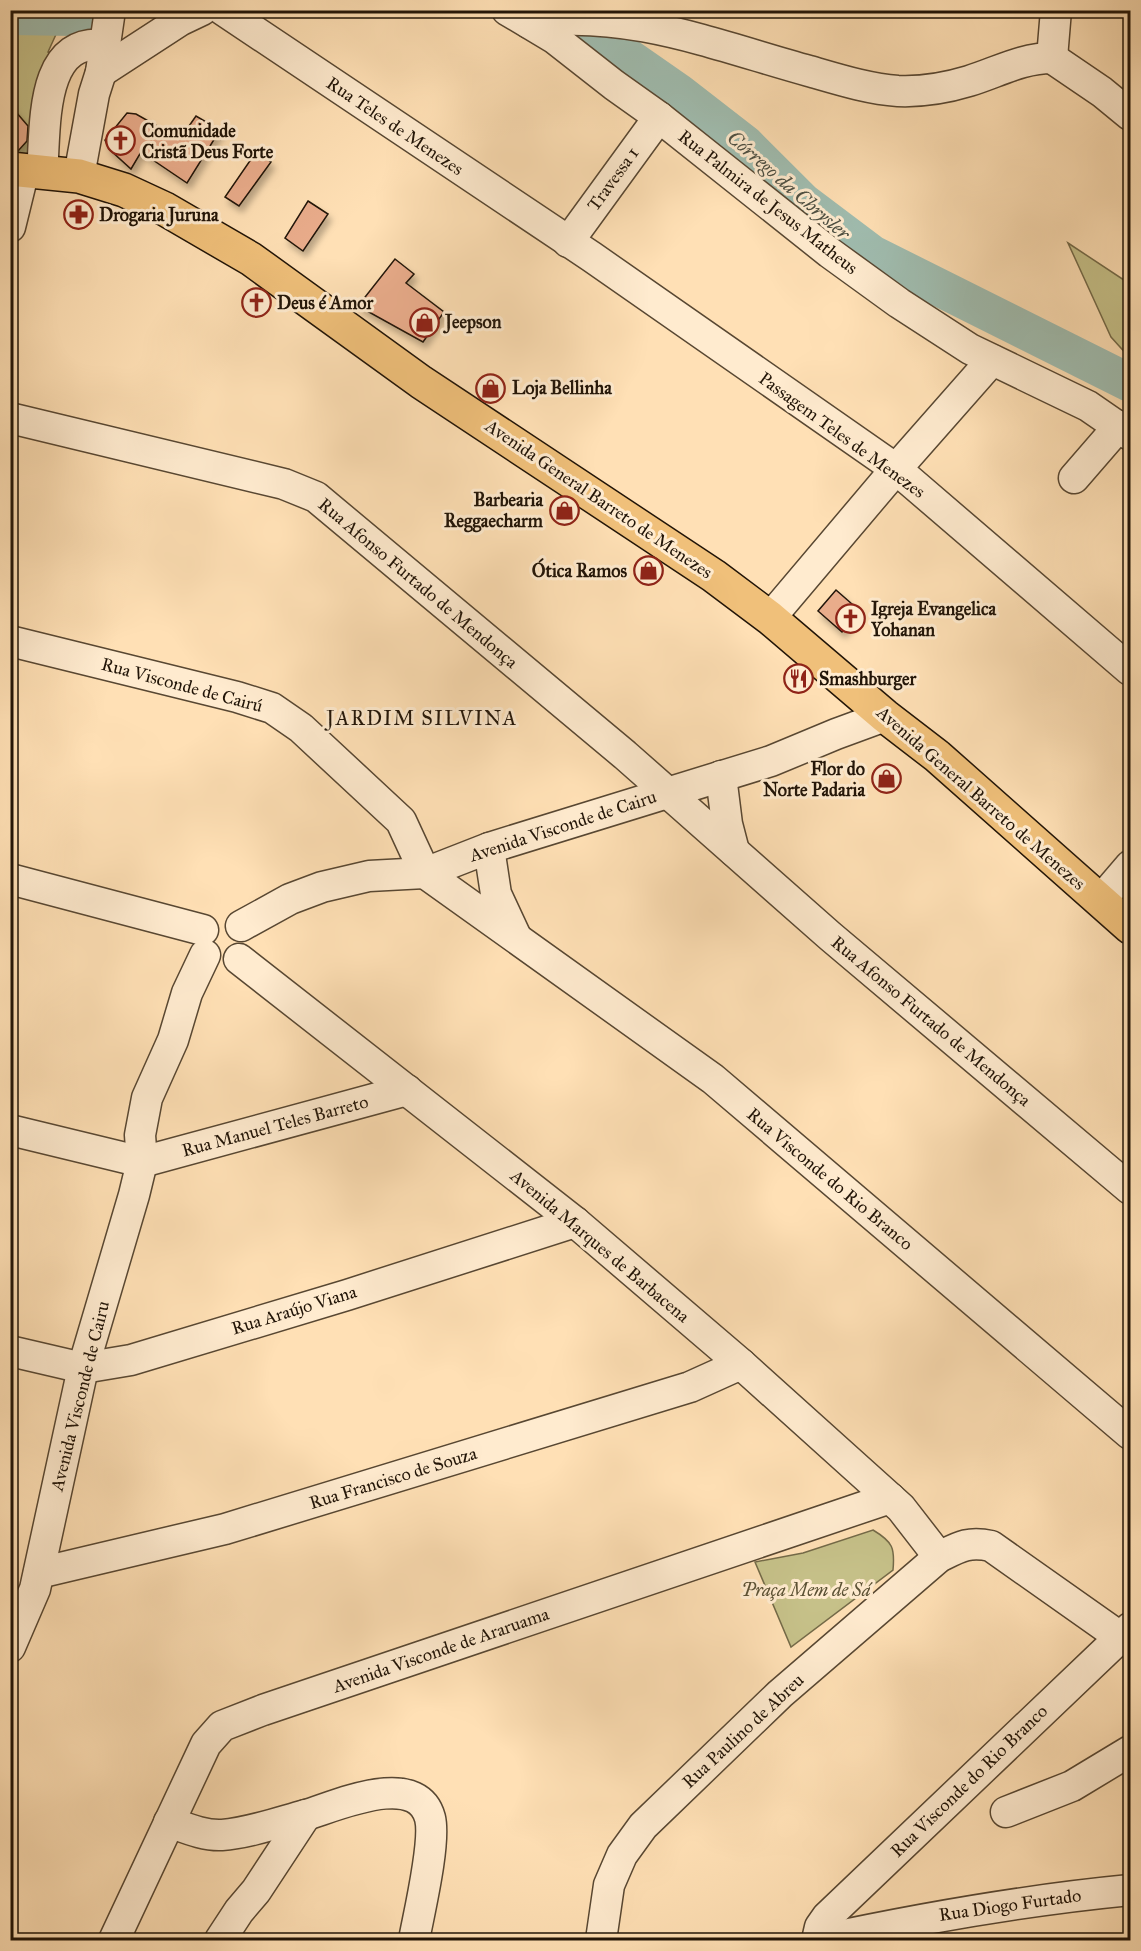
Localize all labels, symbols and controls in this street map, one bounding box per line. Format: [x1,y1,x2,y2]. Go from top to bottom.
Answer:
street label: Rua Teles de Menezes [322,72,468,180]
place label: Comunidade Cristã Deus Forte [142,120,274,163]
church icon: Comunidade Cristã Deus Forte [105,125,137,157]
street label: Rua Palmira de Jesus Matheus [673,125,862,280]
water label: Córrego da Chrysler [723,125,856,246]
street label: Travessa 1 [582,143,644,215]
pharmacy icon: Drogaria Juruna [62,199,94,231]
place label: Drogaria Juruna [99,204,219,227]
church icon: Deus é Amor [240,287,272,319]
place label: Deus é Amor [277,292,374,314]
shop icon: Jeepson [408,306,440,338]
place label: Jeepson [443,311,502,334]
street label: Passagem Teles de Menezes [754,367,929,504]
shop icon: Loja Bellinha [475,372,507,404]
place label: Loja Bellinha [512,377,612,400]
street label: Avenida General Barreto de Menezes [480,414,717,583]
place label: Barbearia Reggaecharm [444,489,544,533]
street label: Rua Afonso Furtado de Mendonça [314,493,522,673]
shop icon: Barbearia Reggaecharm [548,494,580,526]
shop icon: Ótica Ramos [632,555,664,587]
place label: Ótica Ramos [532,557,627,582]
place label: Igreja Evangelica Yohanan [870,598,997,641]
church icon: Igreja Evangelica Yohanan [834,603,866,635]
street label: Rua Visconde de Cairú [99,653,266,717]
restaurant icon: Smashburger [782,663,814,695]
place label: Smashburger [819,668,918,691]
street label: Avenida General Barreto de Menezes [871,701,1090,895]
district label: JARDIM SILVINA [324,706,518,731]
place label: Flor do Norte Padaria [763,758,865,801]
shop icon: Flor do Norte Padaria [870,763,902,795]
street label: Avenida Visconde de Cairu [466,785,660,867]
street label: Rua Afonso Furtado de Mendonça [827,931,1035,1111]
street label: Rua Manuel Teles Barreto [179,1090,371,1162]
street label: Rua Visconde do Rio Branco [742,1103,918,1255]
street label: Avenida Marques de Barbacena [505,1164,694,1328]
street label: Rua Araújo Viana [229,1280,360,1339]
street label: Avenida Visconde de Cairu [45,1298,114,1494]
street label: Rua Francisco de Souza [306,1442,480,1514]
park label: Praça Mem de Sá [741,1579,873,1601]
street label: Avenida Visconde de Araruama [329,1603,552,1698]
street label: Rua Paulino de Abreu [678,1669,809,1793]
street label: Rua Visconde do Rio Branco [886,1700,1052,1862]
street label: Rua Diogo Furtado [937,1884,1083,1927]

